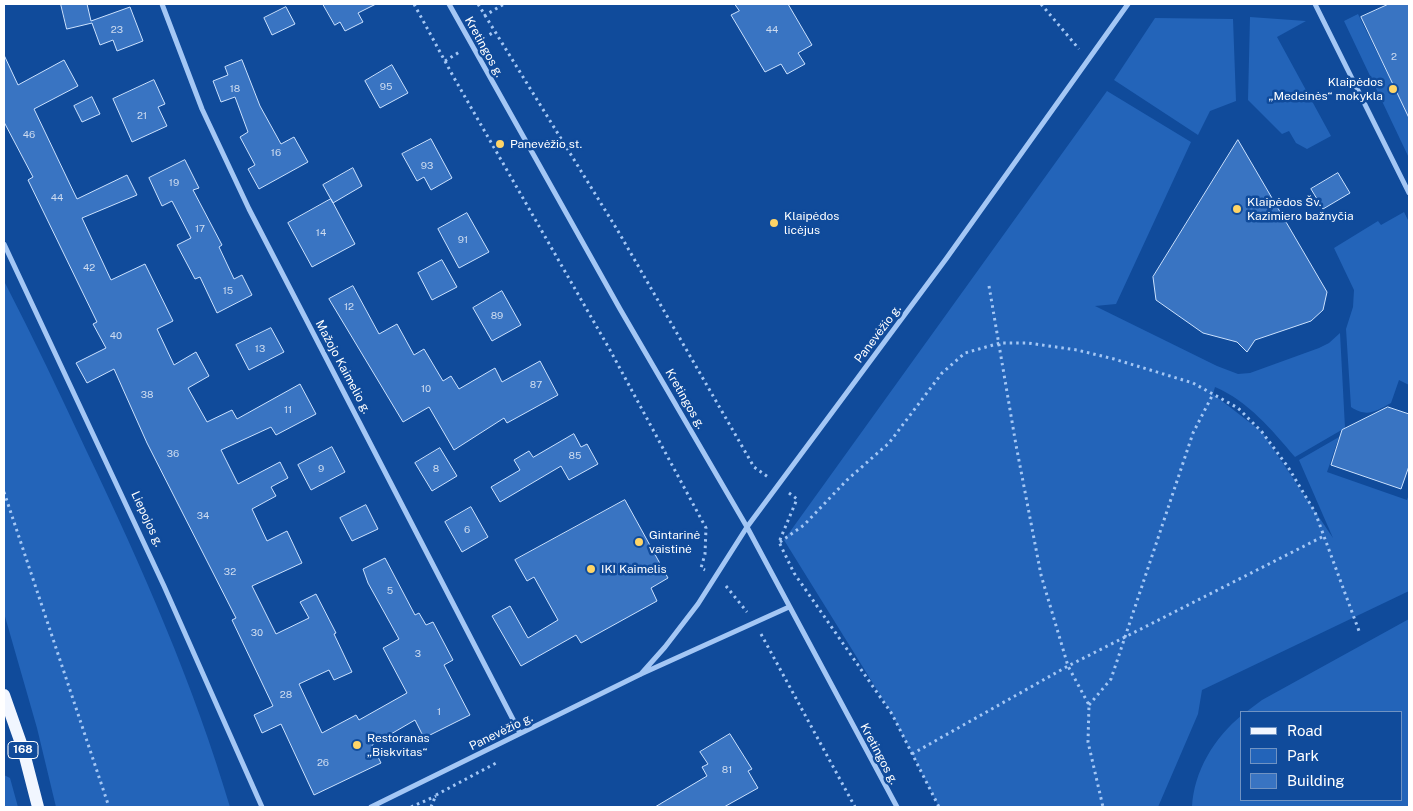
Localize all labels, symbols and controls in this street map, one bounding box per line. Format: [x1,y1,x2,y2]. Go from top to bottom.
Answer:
street label: Kretingos g. [461,14,507,80]
house number: 23 [111,24,123,36]
house number: 44 [766,24,778,36]
house number: 2 [1391,51,1397,63]
place label: Klaipėdos „Medeinės“ mokykla [1268,75,1383,103]
house number: 95 [380,81,392,93]
house number: 18 [230,83,240,95]
marker: Klaipėdos „Medeinės“ mokykla [1387,83,1399,95]
house number: 21 [137,110,147,122]
house number: 46 [23,129,35,141]
place label: Panevėžio st. [510,137,582,151]
marker: Panevėžio st. [494,138,506,150]
house number: 16 [271,147,281,159]
house number: 93 [421,160,433,172]
house number: 19 [169,177,179,189]
house number: 44 [51,192,63,204]
place label: Klaipėdos Šv. Kazimiero bažnyčia [1247,195,1354,223]
marker: Klaipėdos Šv. Kazimiero bažnyčia [1231,203,1243,215]
place label: Klaipėdos licėjus [784,209,839,237]
marker: Klaipėdos licėjus [768,217,780,229]
house number: 17 [195,223,205,235]
house number: 14 [316,227,326,239]
house number: 91 [458,234,468,246]
house number: 42 [83,262,95,274]
house number: 15 [223,285,233,297]
house number: 12 [344,301,354,313]
street label: Panevėžio g. [851,302,905,366]
house number: 89 [491,310,503,322]
street label: Mažojo Kaimelio g. [312,318,374,416]
house number: 40 [110,330,122,342]
house number: 13 [255,343,265,355]
street label: Kretingos g. [662,366,708,432]
house number: 87 [530,379,542,391]
house number: 10 [421,383,431,395]
house number: 38 [141,389,153,401]
house number: 11 [284,404,292,416]
house number: 36 [167,448,179,460]
house number: 85 [569,450,581,462]
house number: 9 [318,463,324,475]
house number: 8 [433,463,439,475]
street label: Liepojos g. [128,489,166,549]
house number: 34 [197,510,209,522]
house number: 6 [464,524,470,536]
place label: Gintarinė vaistinė [649,528,700,556]
marker: Gintarinė vaistinė [633,536,645,548]
place label: IKI Kaimelis [601,562,666,576]
marker: IKI Kaimelis [585,563,597,575]
house number: 32 [224,566,236,578]
house number: 5 [387,585,393,597]
house number: 30 [251,627,263,639]
house number: 3 [415,648,421,660]
house number: 28 [280,689,292,701]
house number: 1 [437,706,441,718]
street label: Panevėžio g. [467,710,535,754]
legend [1240,711,1403,801]
street label: Kretingos g. [857,721,901,787]
text: Road [1287,722,1323,739]
place label: Restoranas „Biskvitas“ [367,731,430,759]
marker: Restoranas „Biskvitas“ [351,739,363,751]
road number: 168 [8,742,38,758]
text: Park [1287,747,1319,764]
house number: 26 [317,757,329,769]
house number: 81 [722,764,732,776]
text: Building [1287,772,1345,789]

